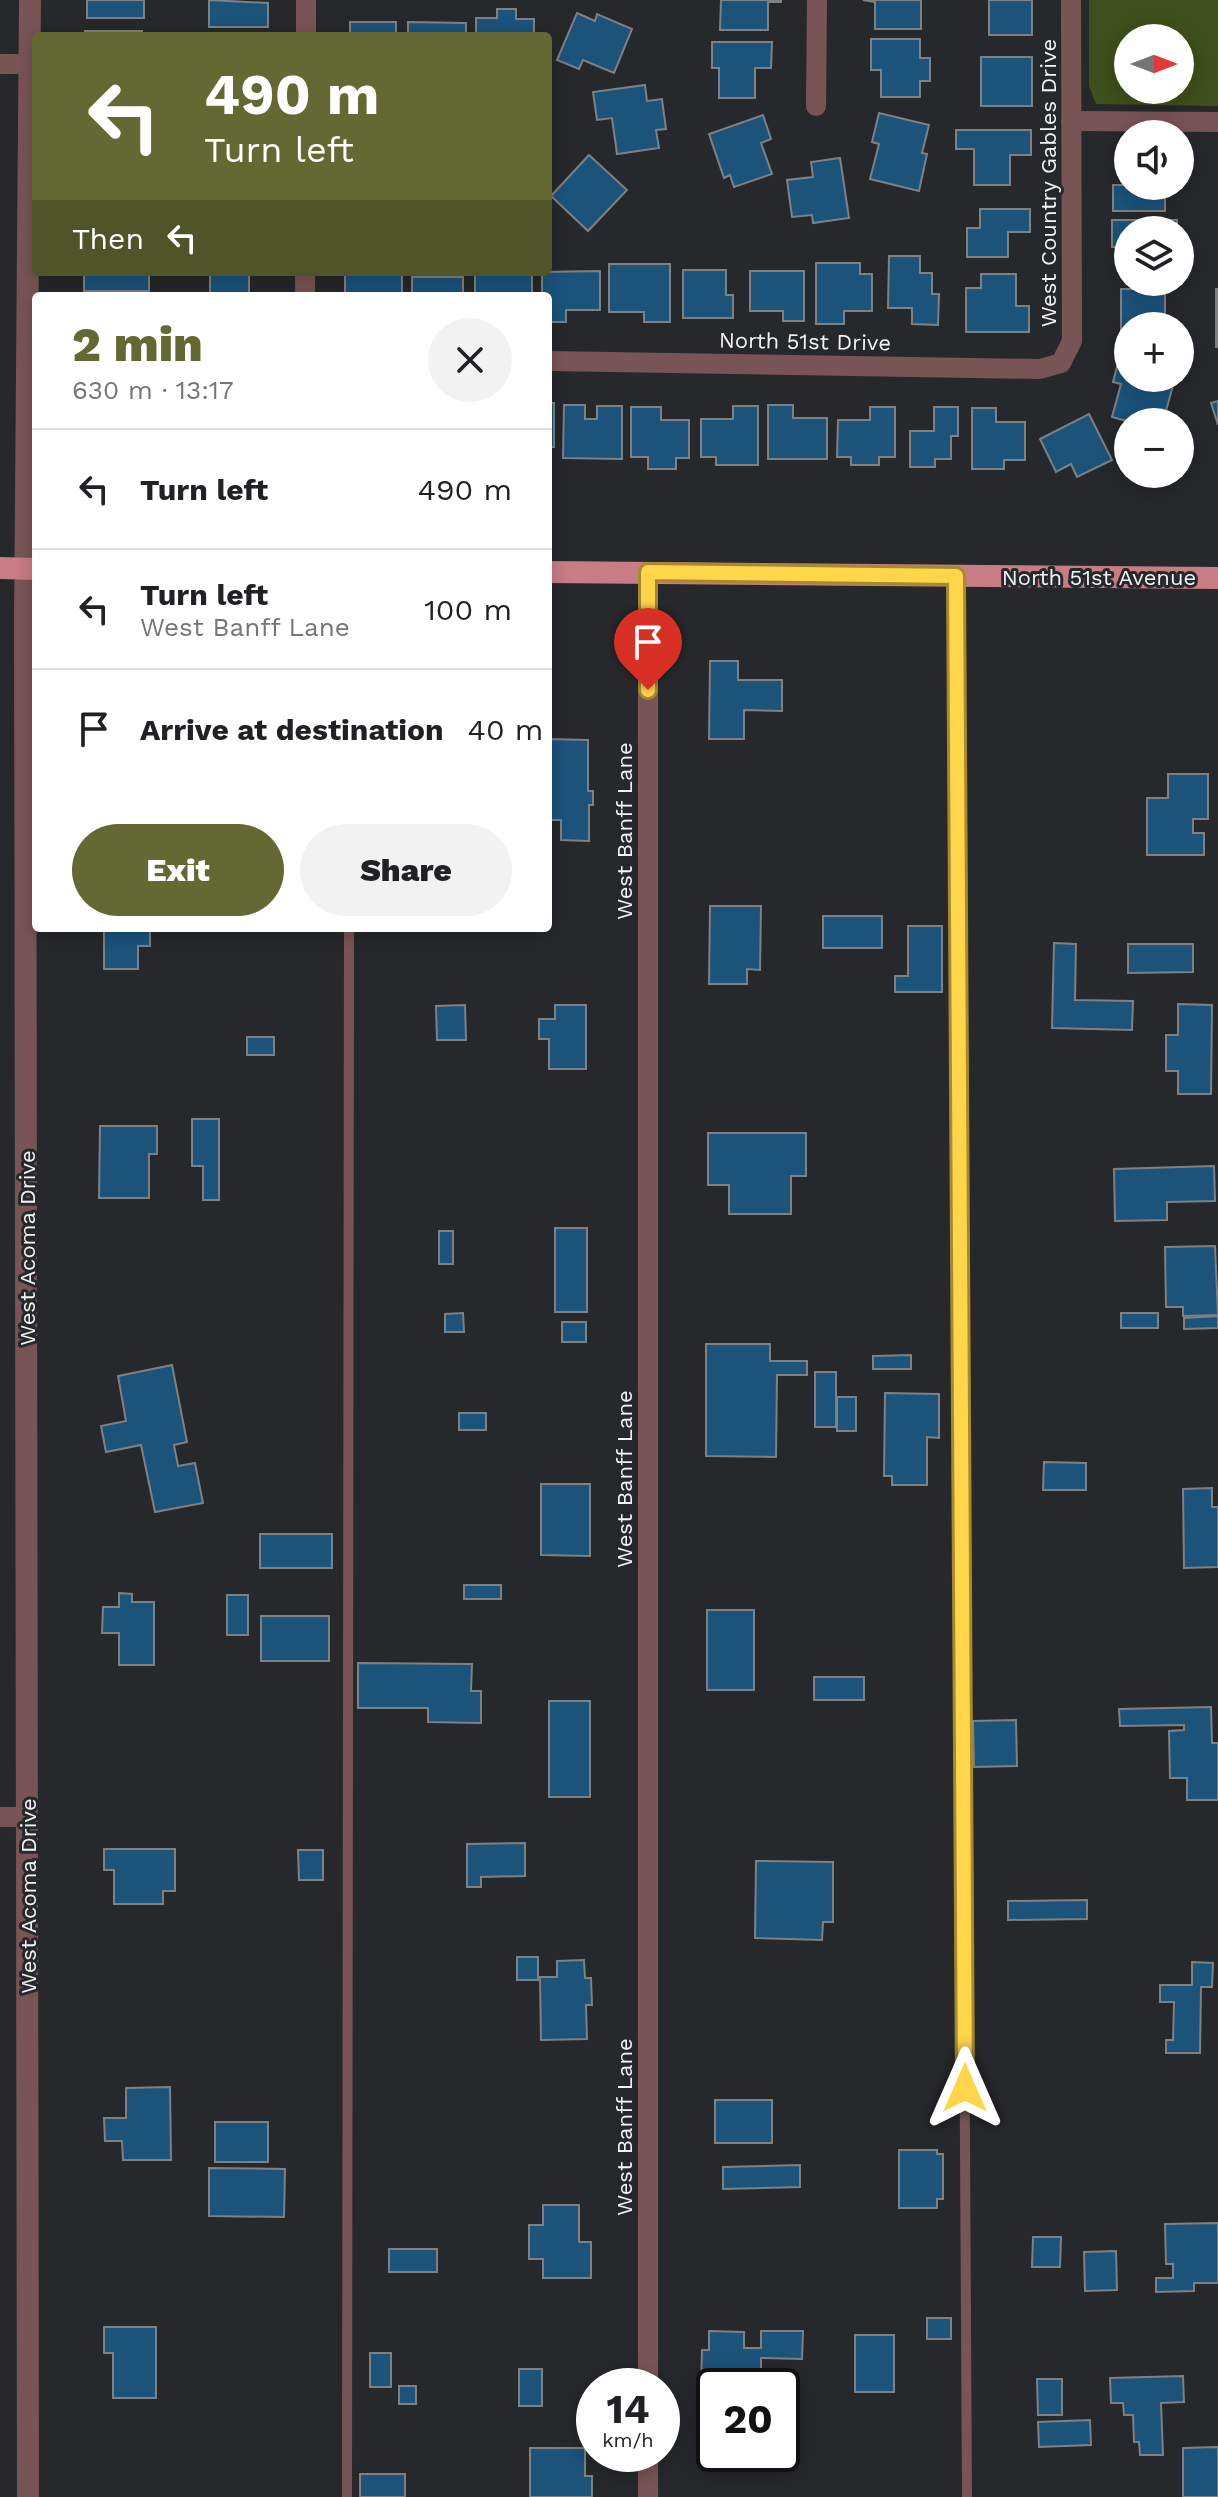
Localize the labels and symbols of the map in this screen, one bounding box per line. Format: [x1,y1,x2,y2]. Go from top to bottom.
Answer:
north arrow [1114,24,1194,104]
street label: West Country Gables Drive [1036,39,1061,327]
street label: North 51st Drive [719,327,891,356]
street label: North 51st Avenue [1002,565,1196,590]
pin [614,608,682,690]
street label: West Banff Lane [612,742,637,920]
street label: West Acoma Drive [15,1150,40,1346]
street label: West Banff Lane [612,1390,637,1568]
street label: West Acoma Drive [16,1798,41,1994]
street label: West Banff Lane [612,2038,637,2216]
position arrow [923,2046,1007,2130]
speed limit sign: 20 [696,2368,800,2472]

